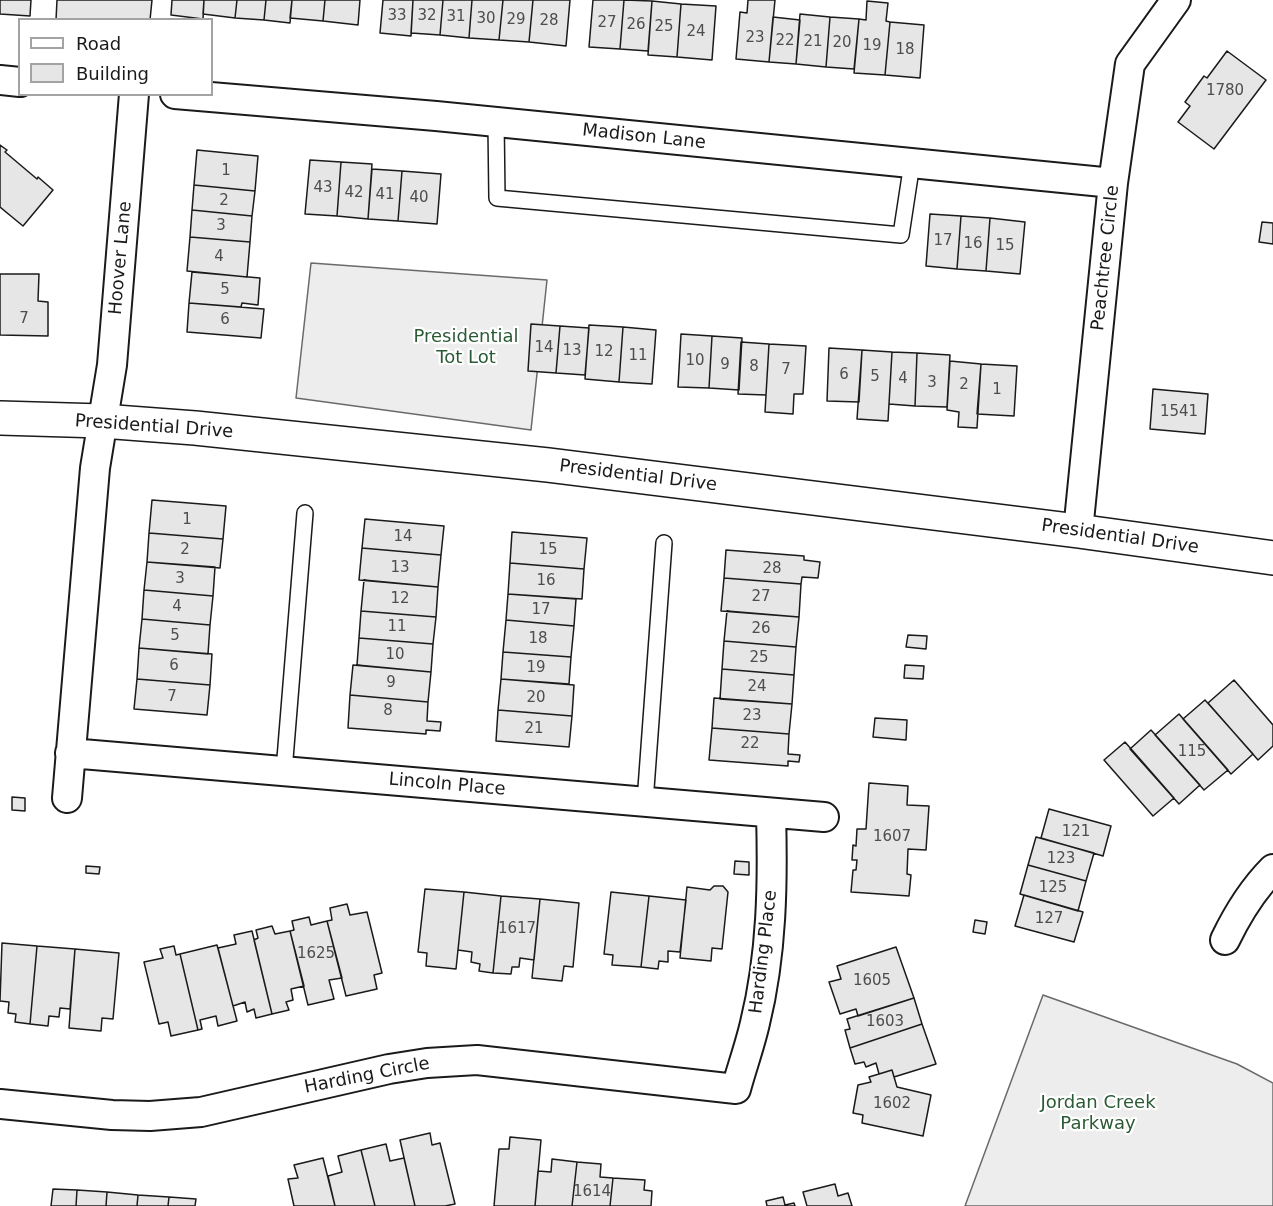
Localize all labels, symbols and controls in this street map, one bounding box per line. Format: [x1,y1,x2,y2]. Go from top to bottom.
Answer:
house number: 33 [387,7,407,25]
house number: 32 [417,7,437,25]
house number: 31 [446,8,466,26]
house number: 30 [476,10,496,28]
house number: 29 [506,11,526,29]
house number: 28 [539,12,559,30]
house number: 27 [597,14,617,32]
house number: 26 [626,16,646,34]
legend [18,18,213,96]
house number: 25 [654,18,674,36]
house number: 24 [686,23,706,41]
house number: 23 [745,29,765,47]
house number: 22 [775,32,795,50]
text: Road [76,33,121,54]
house number: 21 [803,33,823,51]
house number: 20 [832,34,852,52]
house number: 19 [862,37,882,55]
house number: 18 [895,41,915,59]
text: Building [76,63,149,84]
house number: 1780 [1206,82,1244,100]
street label: Madison Lane [581,120,707,154]
house number: 1 [221,162,231,180]
house number: 43 [313,179,333,197]
house number: 42 [344,184,364,202]
street label: Peachtree Circle [1088,184,1124,332]
house number: 41 [375,186,395,204]
house number: 40 [409,189,429,207]
house number: 2 [219,192,229,210]
street label: Hoover Lane [105,200,137,316]
house number: 3 [216,217,226,235]
house number: 17 [933,232,953,250]
house number: 16 [963,235,983,253]
house number: 15 [995,237,1015,255]
house number: 4 [214,248,224,266]
house number: 5 [220,281,230,299]
house number: 7 [19,310,29,328]
house number: 6 [220,311,230,329]
park label: Presidential Tot Lot [414,326,518,368]
house number: 14 [534,339,554,357]
house number: 13 [562,342,582,360]
house number: 12 [594,343,614,361]
house number: 11 [628,347,648,365]
house number: 10 [685,352,705,370]
house number: 9 [720,356,730,374]
house number: 8 [749,358,759,376]
house number: 7 [781,361,791,379]
house number: 6 [839,366,849,384]
house number: 5 [870,368,880,386]
house number: 4 [898,370,908,388]
house number: 3 [927,374,937,392]
house number: 2 [959,376,969,394]
house number: 1 [992,381,1002,399]
house number: 1541 [1160,403,1198,421]
street label: Presidential Drive [74,411,234,443]
street label: Presidential Drive [558,456,718,496]
house number: 1 [182,511,192,529]
street label: Presidential Drive [1040,515,1200,559]
house number: 14 [393,528,413,546]
house number: 2 [180,541,190,559]
house number: 15 [538,541,558,559]
house number: 13 [390,559,410,577]
house number: 28 [762,560,782,578]
house number: 3 [175,570,185,588]
house number: 16 [536,572,556,590]
house number: 27 [751,588,771,606]
house number: 12 [390,590,410,608]
house number: 4 [172,598,182,616]
house number: 17 [531,601,551,619]
house number: 11 [387,618,407,636]
house number: 26 [751,620,771,638]
house number: 5 [170,627,180,645]
house number: 18 [528,630,548,648]
house number: 10 [385,646,405,664]
house number: 25 [749,649,769,667]
house number: 6 [169,657,179,675]
house number: 19 [526,659,546,677]
house number: 9 [386,674,396,692]
house number: 24 [747,678,767,696]
house number: 7 [167,688,177,706]
house number: 20 [526,689,546,707]
house number: 8 [383,702,393,720]
house number: 23 [742,707,762,725]
house number: 21 [524,720,544,738]
house number: 22 [740,735,760,753]
house number: 115 [1178,743,1206,761]
street label: Lincoln Place [388,769,506,801]
house number: 121 [1062,823,1090,841]
house number: 1607 [873,828,911,846]
house number: 123 [1047,850,1075,868]
house number: 125 [1039,879,1067,897]
street label: Harding Place [746,889,782,1015]
house number: 127 [1035,910,1063,928]
house number: 1617 [498,920,536,938]
house number: 1625 [297,945,335,963]
house number: 1605 [853,972,891,990]
house number: 1603 [866,1013,904,1031]
street label: Harding Circle [303,1053,431,1099]
park label: Jordan Creek Parkway [1040,1092,1156,1134]
house number: 1602 [873,1095,911,1113]
house number: 1614 [573,1183,611,1201]

